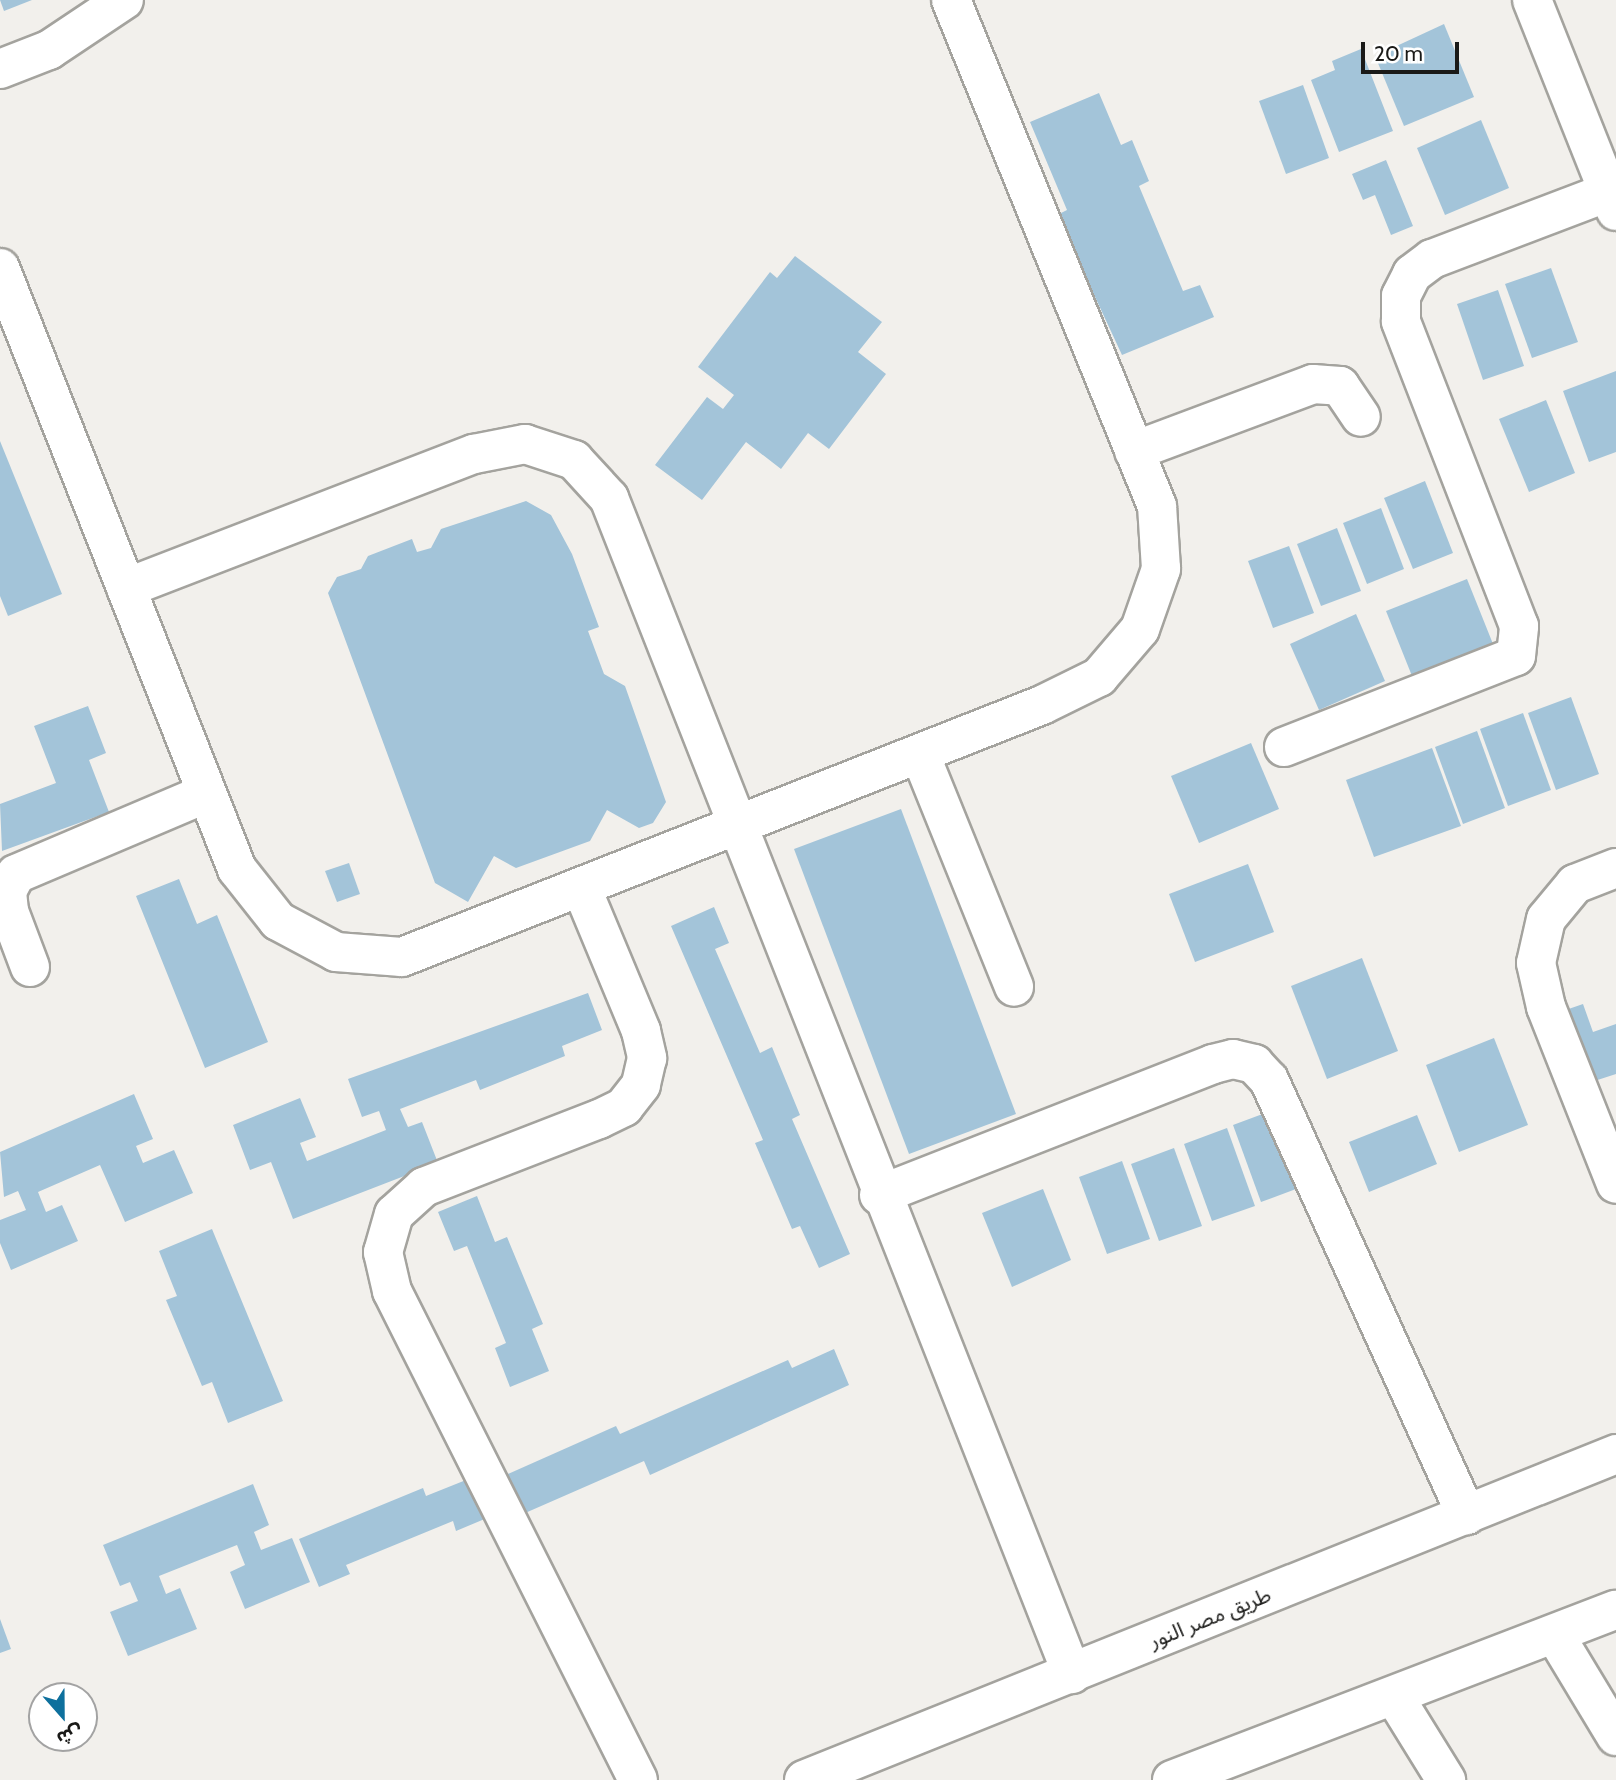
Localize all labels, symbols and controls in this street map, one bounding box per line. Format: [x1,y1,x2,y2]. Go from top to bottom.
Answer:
scale bar [1364,28,1462,72]
text: 20 m [1374,41,1423,66]
street label: طريق مصر النور [1145,1582,1275,1654]
north arrow [28,1682,98,1752]
text: ش [54,1720,86,1751]

